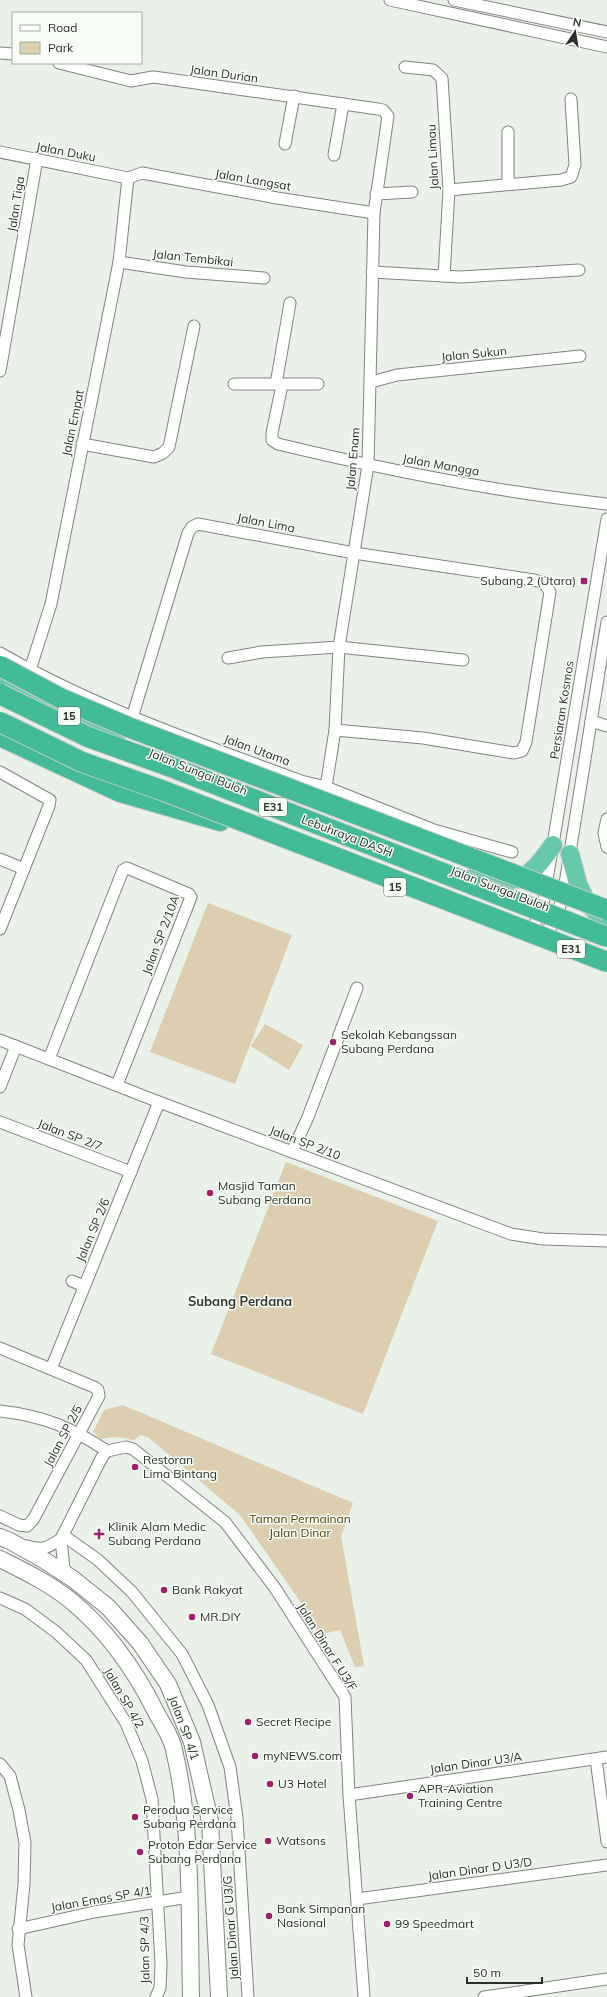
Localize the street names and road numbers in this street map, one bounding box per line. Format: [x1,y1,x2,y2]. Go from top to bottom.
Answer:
street label: Jalan Durian [189,61,259,86]
street label: Jalan Limau [423,124,442,190]
street label: Jalan Duku [35,138,97,165]
street label: Jalan Langsat [214,165,292,194]
street label: Jalan Tiga [4,175,27,233]
street label: Jalan Tembikai [152,246,234,269]
street label: Jalan Sukun [440,343,508,364]
street label: Jalan Empat [58,388,87,457]
street label: Jalan Enam [342,427,363,491]
street label: Jalan Mangga [402,450,481,479]
street label: Jalan Lima [236,510,296,535]
street label: Persiaran Kosmos [546,659,577,760]
road number: 15 [58,707,80,725]
street label: Jalan Utama [222,731,292,768]
street label: Jalan Sungai Buloh [147,745,250,798]
road number: E31 [259,798,287,816]
street label: Lebuhraya DASH [299,811,395,860]
street label: Jalan Sungai Buloh [448,863,552,914]
road number: 15 [384,878,406,896]
street label: Jalan SP 2/10A [139,893,183,977]
road number: E31 [557,940,585,958]
street label: Jalan SP 2/7 [36,1115,104,1154]
street label: Jalan SP 2/10 [268,1122,343,1163]
street label: Jalan SP 2/6 [72,1196,113,1264]
street label: Jalan SP 2/5 [40,1402,85,1469]
street label: Jalan Dinar F U3/F [294,1600,361,1694]
street label: Jalan SP 4/2 [101,1665,148,1731]
street label: Jalan SP 4/1 [166,1693,203,1762]
street label: Jalan Dinar U3/A [429,1749,523,1776]
street label: Jalan Dinar D U3/D [427,1854,533,1883]
street label: Jalan Dinar G U3/G [219,1875,242,1981]
street label: Jalan Emas SP 4/1 [50,1882,152,1915]
street label: Jalan SP 4/3 [136,1916,153,1984]

